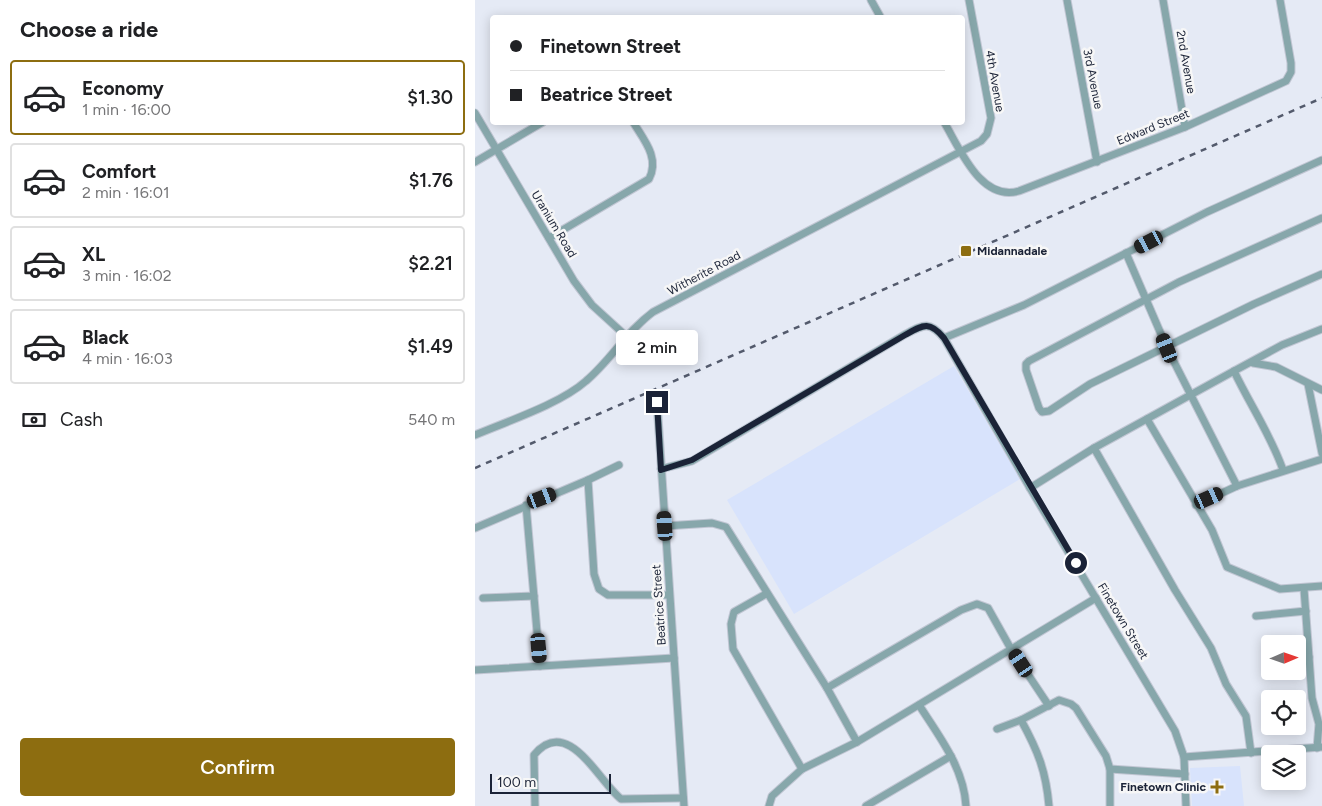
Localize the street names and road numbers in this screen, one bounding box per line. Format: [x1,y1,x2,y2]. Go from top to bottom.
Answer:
street label: 2nd Avenue [1174,29,1199,95]
street label: 3rd Avenue [1080,48,1106,111]
street label: 4th Avenue [983,49,1007,113]
street label: Edward Street [1115,106,1192,148]
street label: Uranium Road [529,188,579,260]
street label: Witherite Road [665,248,743,298]
street label: Beatrice Street [649,564,669,646]
street label: Finetown Street [1095,580,1152,662]

